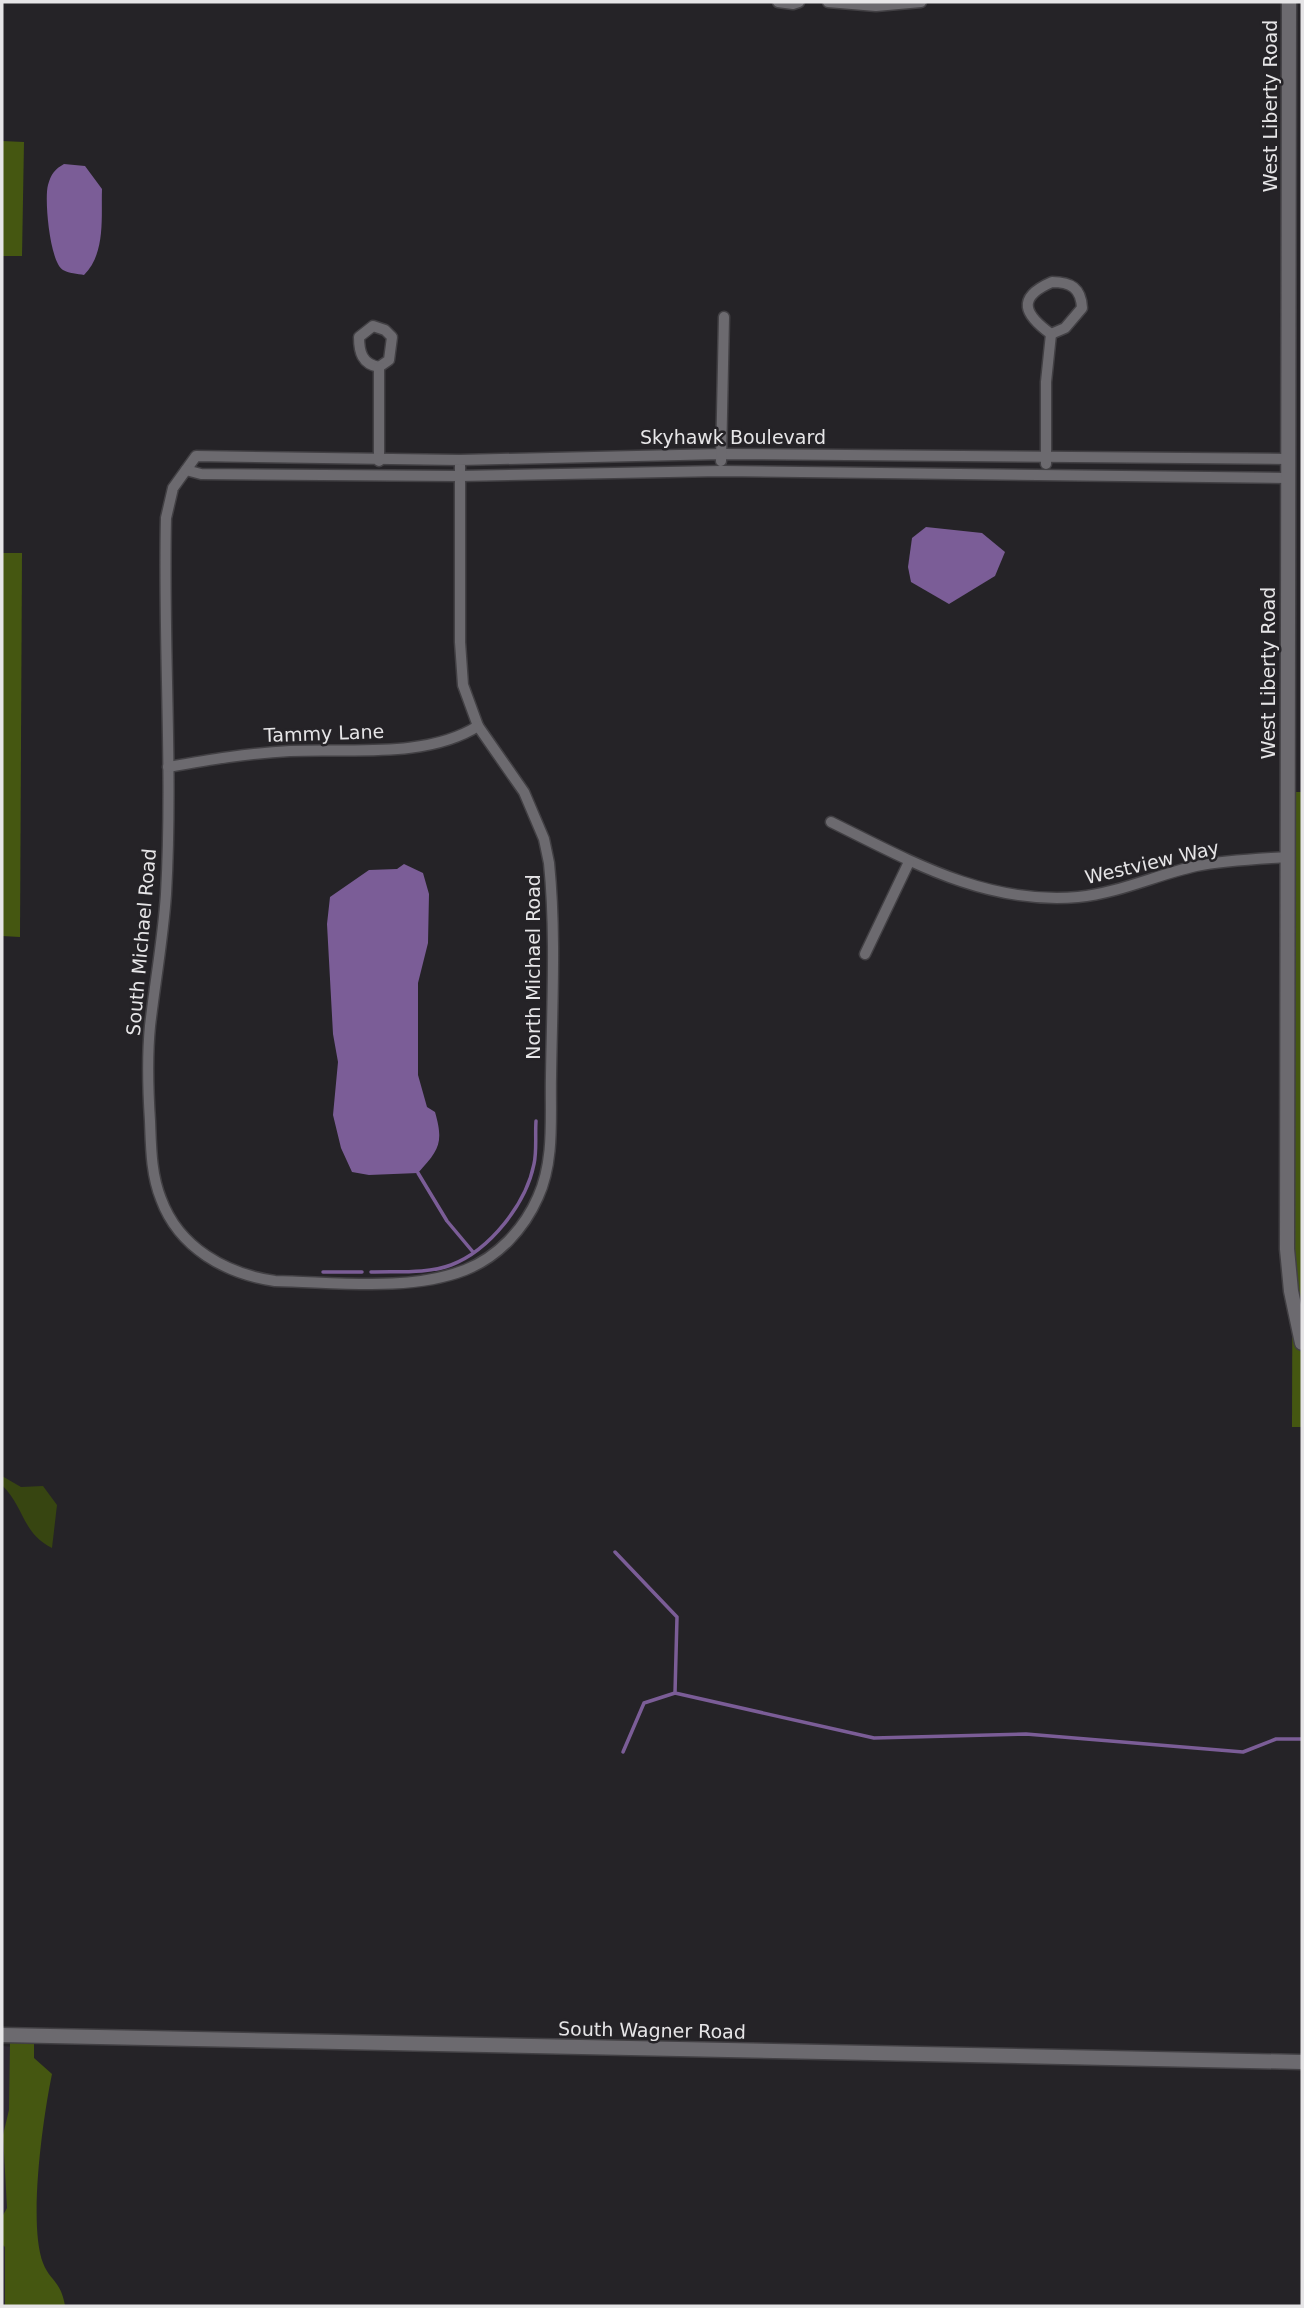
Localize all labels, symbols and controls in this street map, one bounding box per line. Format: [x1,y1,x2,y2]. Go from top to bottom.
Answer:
street label: West Liberty Road [1259,20,1281,192]
street label: Skyhawk Boulevard [640,426,826,448]
street label: West Liberty Road [1257,587,1279,759]
street label: Tammy Lane [262,720,385,746]
street label: Westview Way [1083,836,1221,888]
street label: South Michael Road [122,848,160,1036]
street label: North Michael Road [522,874,544,1060]
street label: South Wagner Road [558,2017,746,2043]

